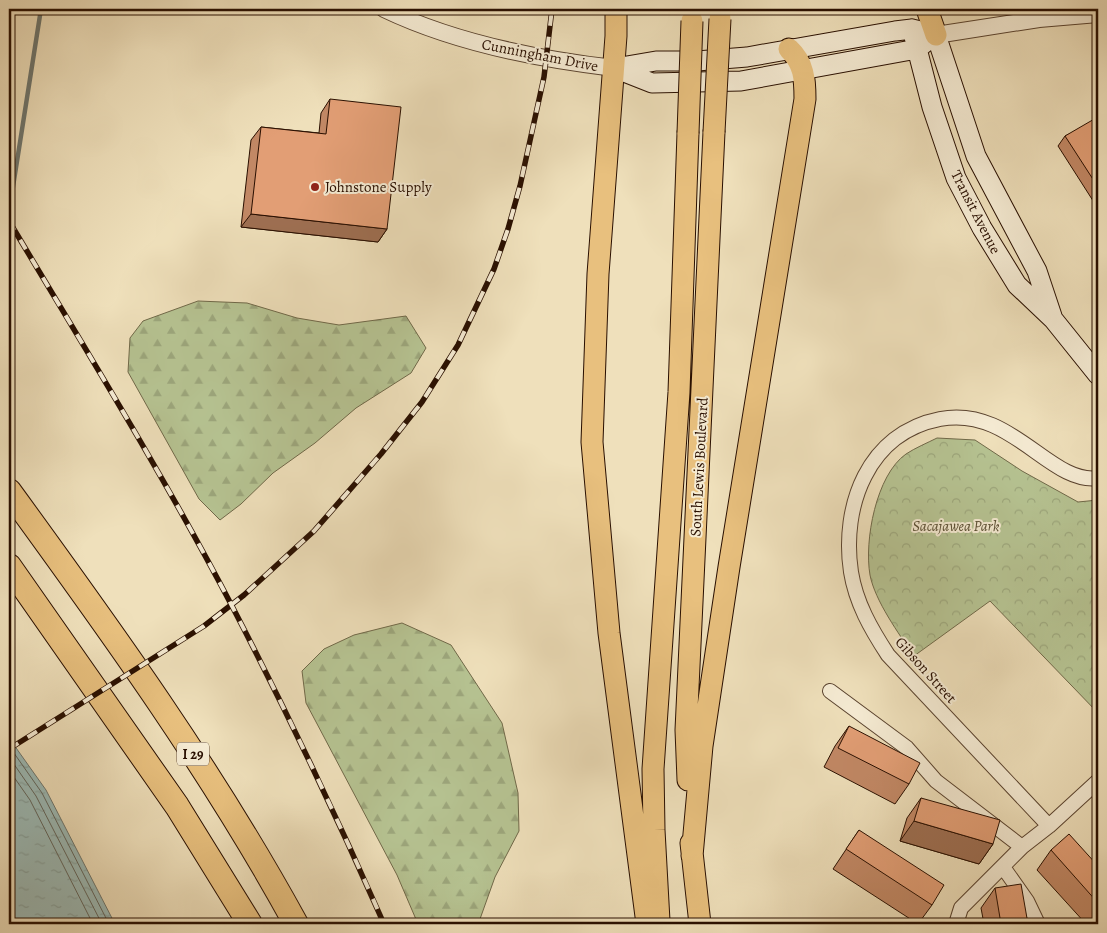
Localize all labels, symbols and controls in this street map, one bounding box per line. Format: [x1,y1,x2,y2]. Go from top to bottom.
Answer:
street label: Cunningham Drive [480,34,600,76]
street label: Transit Avenue [946,167,1006,258]
place label: Johnstone Supply [325,177,432,197]
marker: Johnstone Supply [309,181,321,193]
street label: South Lewis Boulevard [685,396,713,537]
park label: Sacajawea Park [913,516,1000,536]
street label: Gibson Street [891,632,961,708]
road number: I 29 [177,742,209,766]

